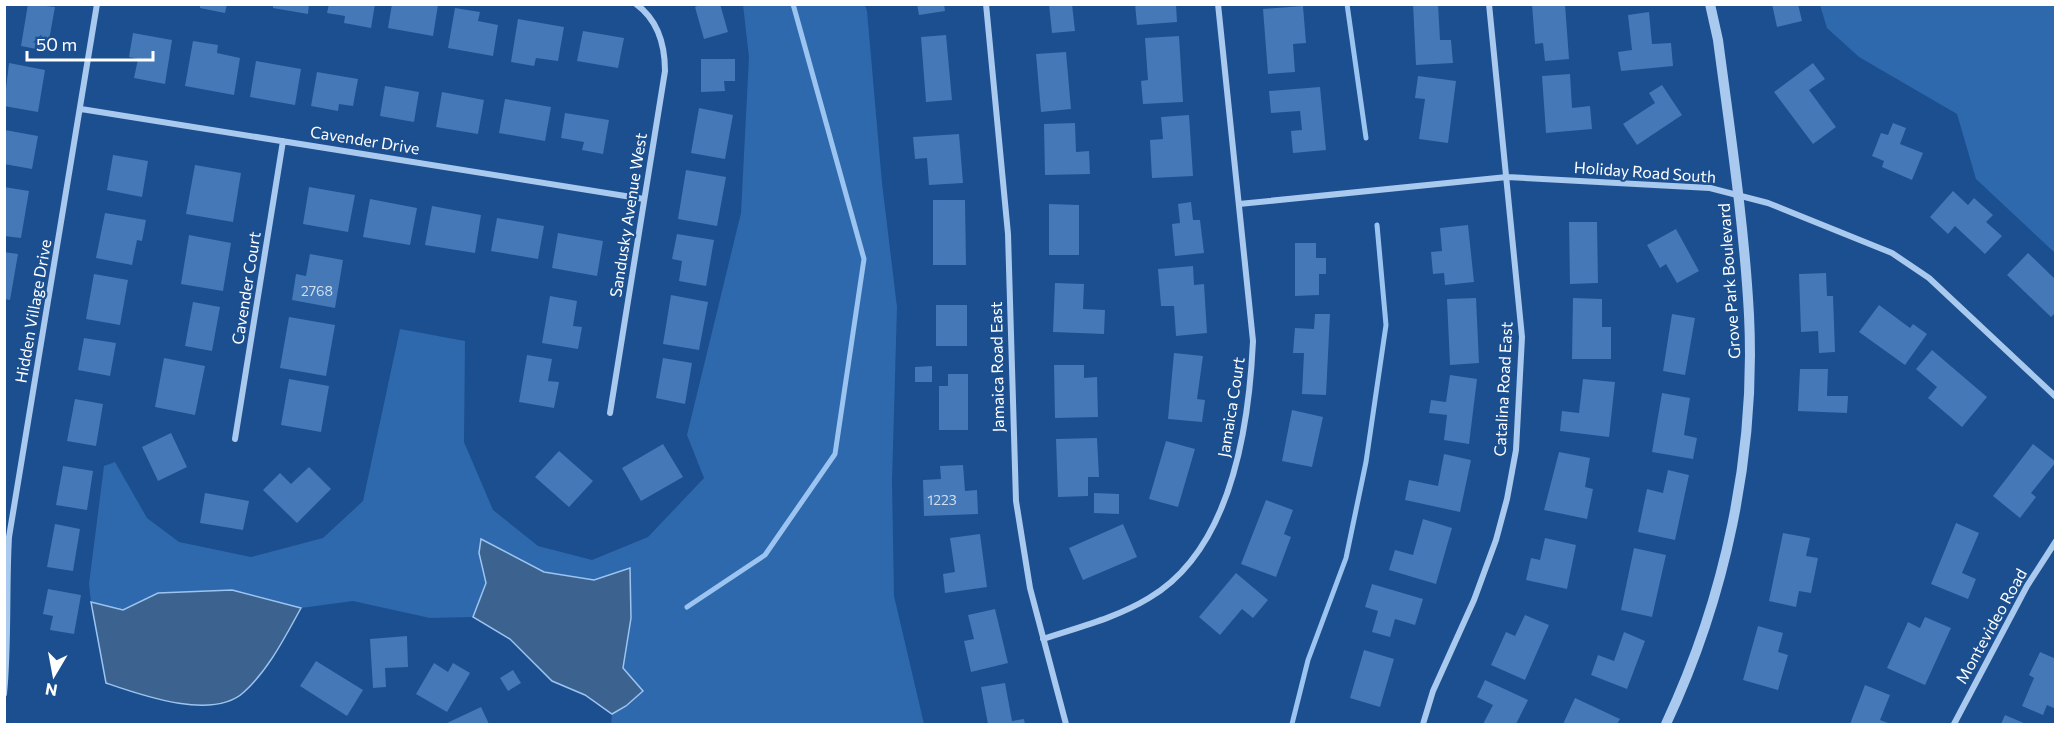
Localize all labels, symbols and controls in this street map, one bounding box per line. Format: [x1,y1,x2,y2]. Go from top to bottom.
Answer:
scale bar [27,24,153,62]
text: 50 m [36,33,77,55]
street label: Cavender Drive [309,121,421,158]
street label: Sandusky Avenue West [605,131,650,299]
street label: Holiday Road South [1573,157,1717,186]
street label: Grove Park Boulevard [1714,203,1743,359]
street label: Cavender Court [227,230,264,346]
street label: Hidden Village Drive [11,238,54,384]
house number: 2768 [301,282,333,299]
street label: Jamaica Road East [986,301,1007,433]
street label: Catalina Road East [1489,321,1516,457]
street label: Jamaica Court [1213,355,1248,458]
house number: 1223 [927,491,957,508]
street label: Montevideo Road [1951,565,2030,687]
north arrow [24,645,84,705]
text: N [44,680,59,701]

